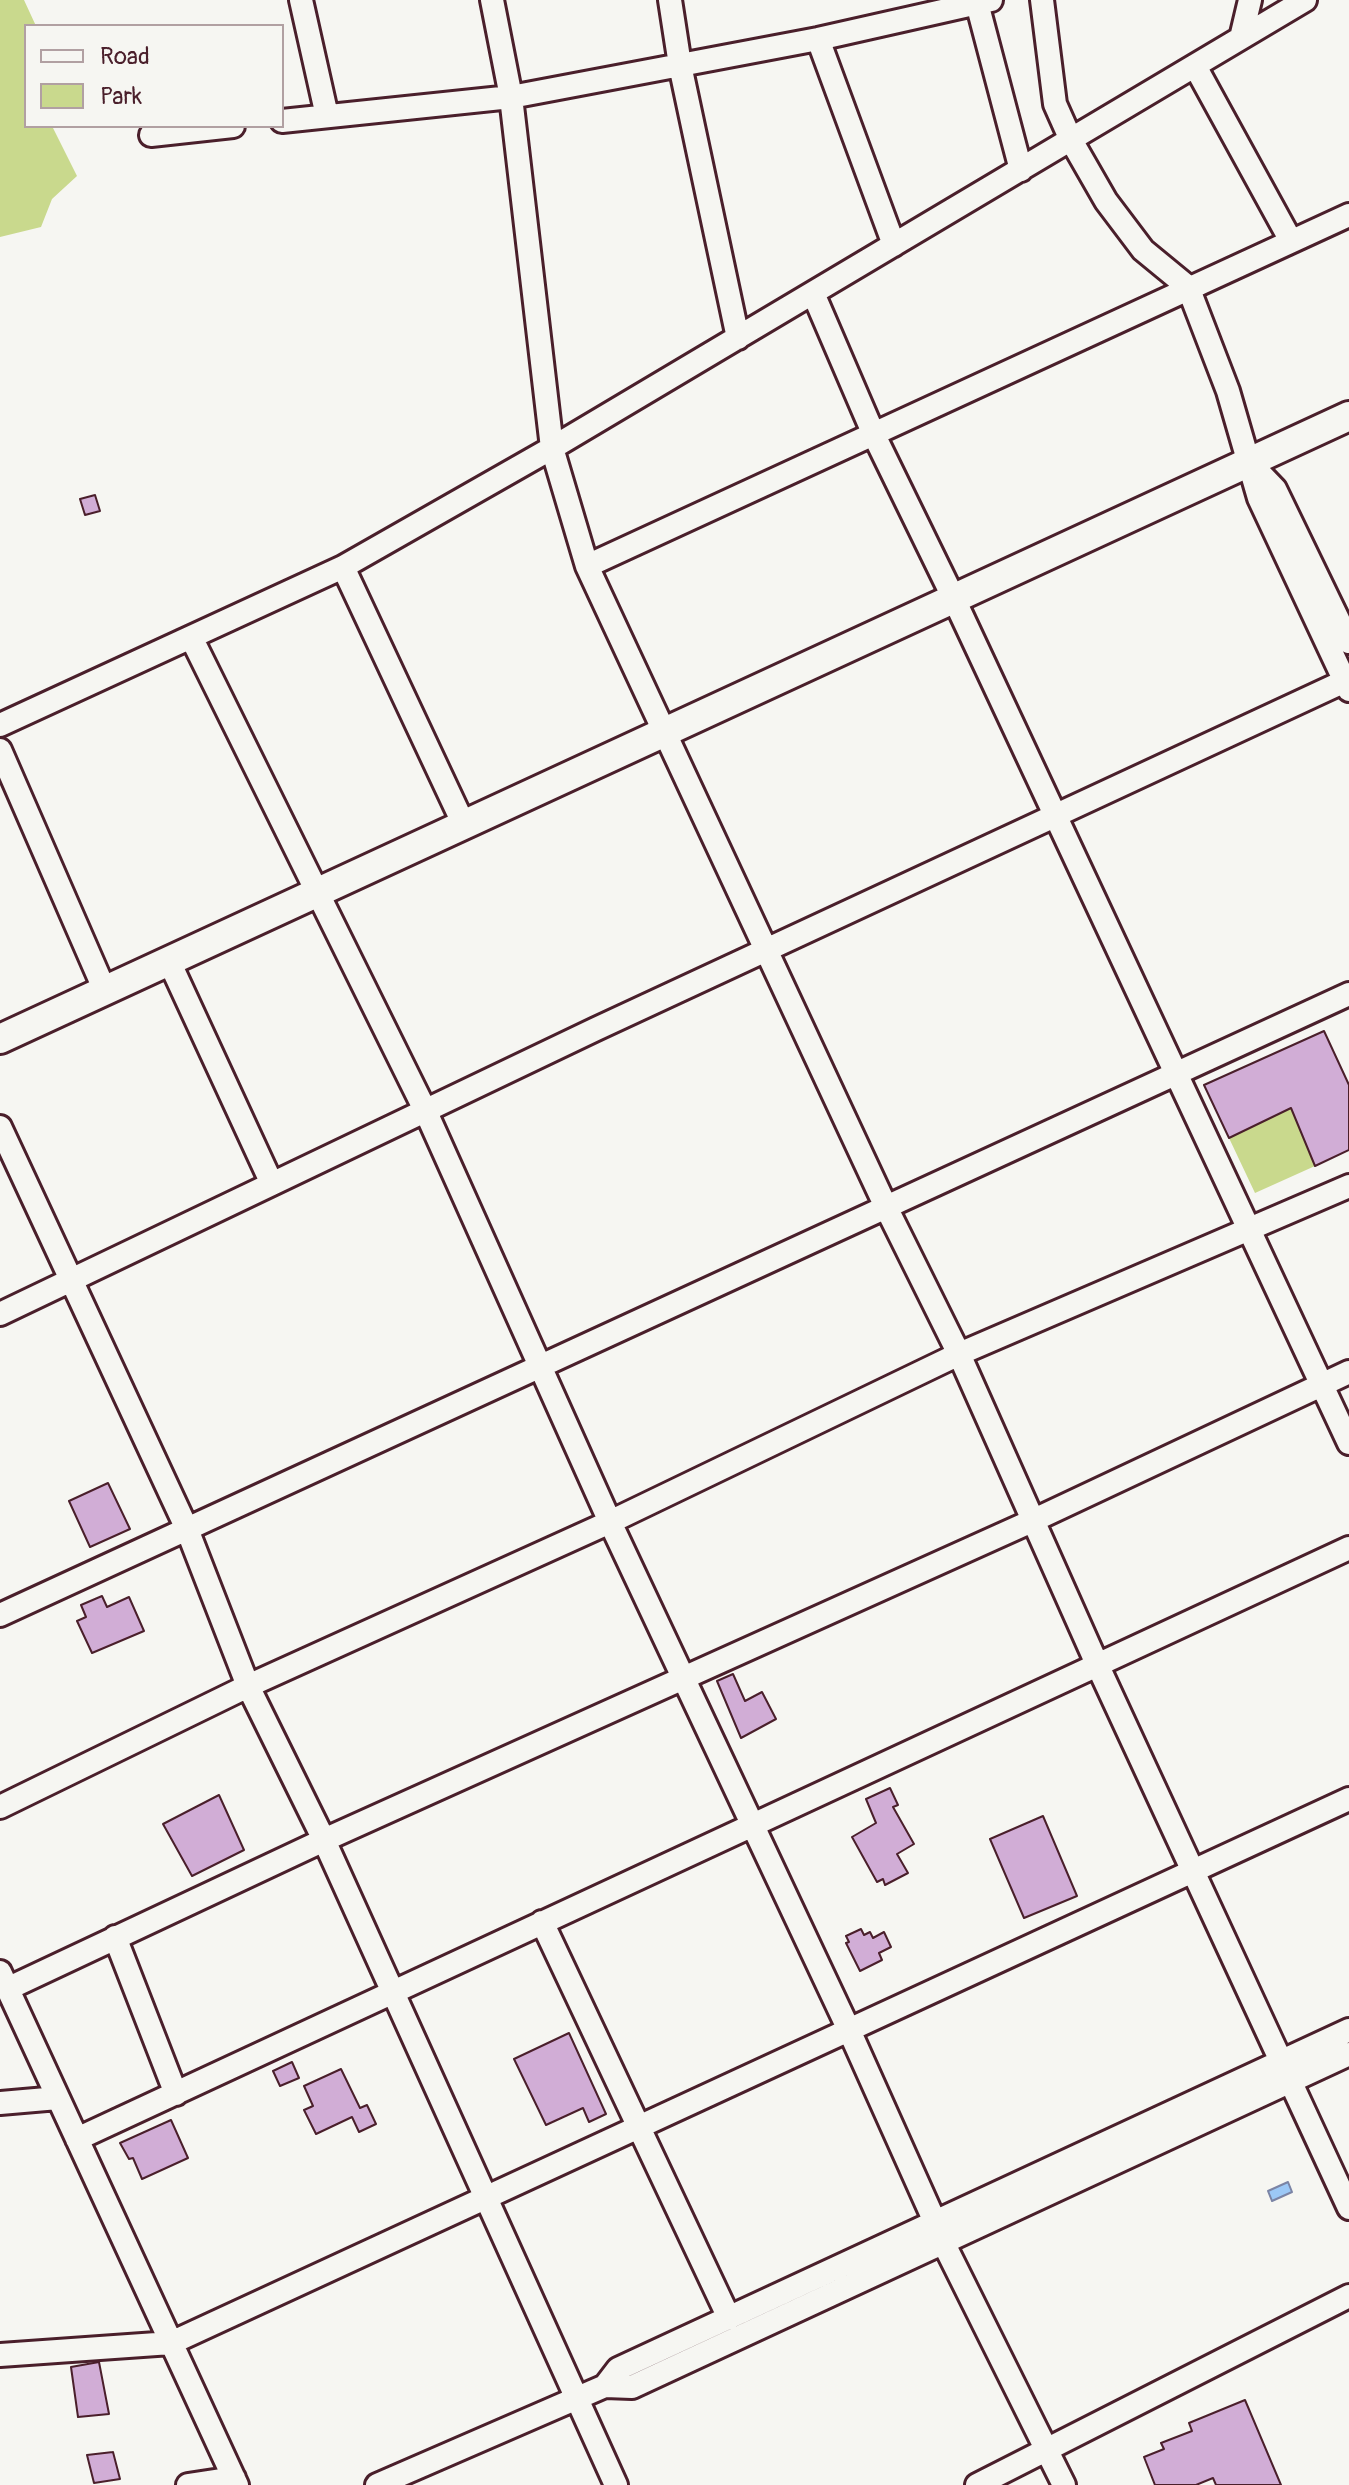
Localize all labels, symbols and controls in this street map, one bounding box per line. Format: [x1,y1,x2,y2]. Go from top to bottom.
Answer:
legend [24,24,284,128]
text: Road [100,42,150,71]
text: Park [100,82,142,111]

